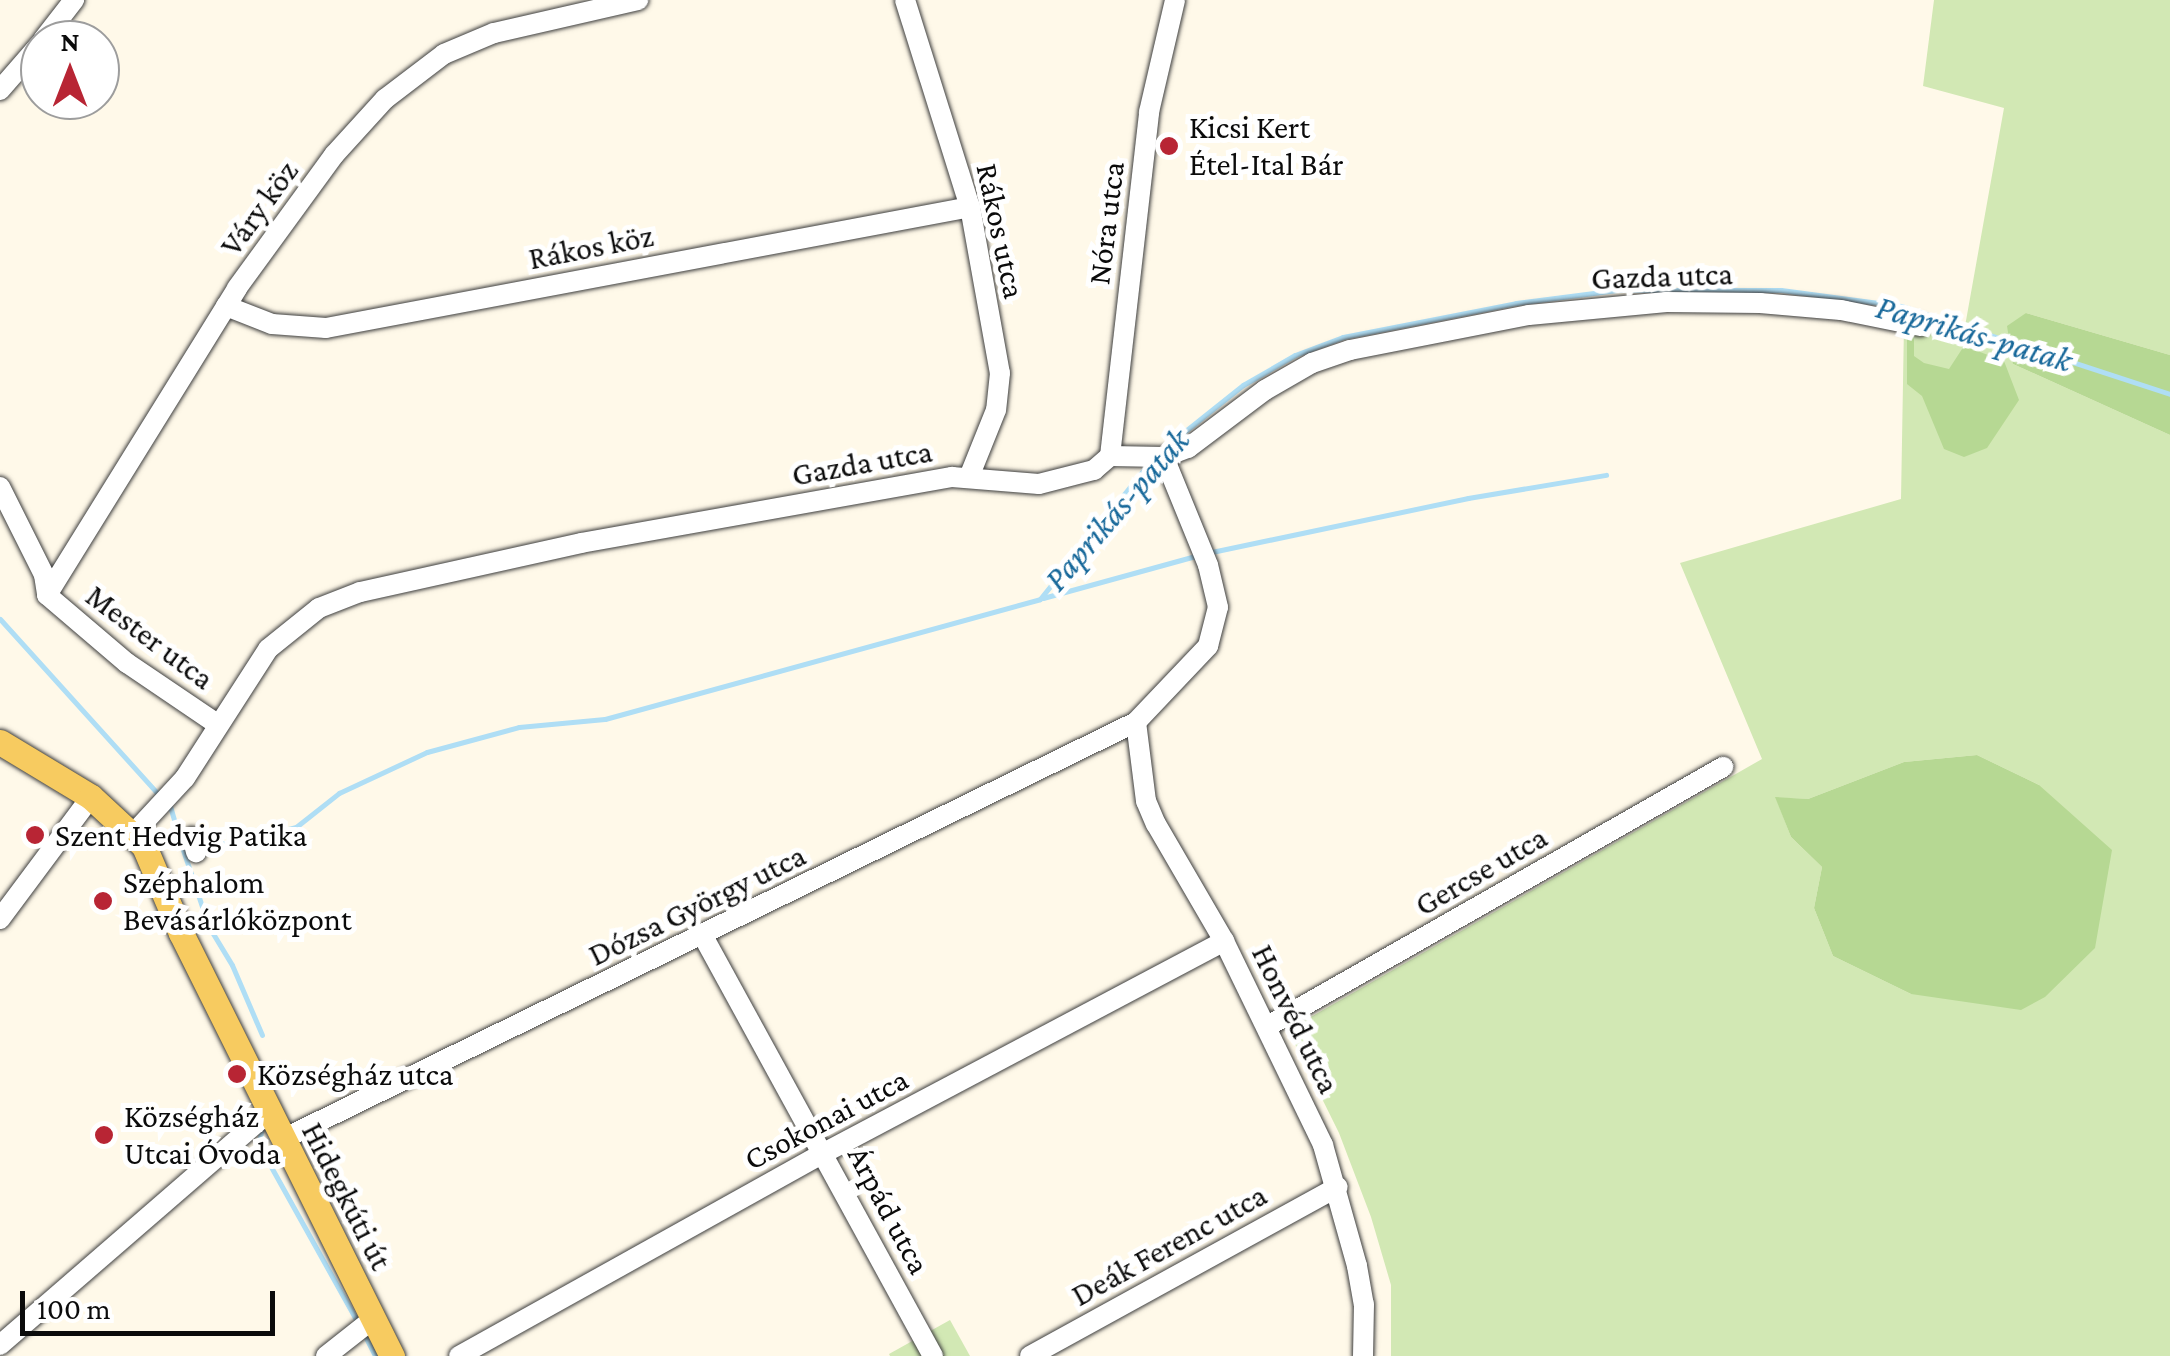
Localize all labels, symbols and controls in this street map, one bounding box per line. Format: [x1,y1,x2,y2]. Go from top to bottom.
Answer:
north arrow [20,20,120,120]
text: N [60,26,80,57]
place label: Kicsi Kert Étel-Ital Bár [1189,109,1344,184]
marker: Kicsi Kert Étel-Ital Bár [1158,135,1180,157]
street label: Váry köz [212,153,306,263]
street label: Nóra utca [1079,159,1133,287]
street label: Rákos utca [968,160,1034,302]
street label: Rákos köz [525,216,657,278]
street label: Gazda utca [1591,254,1733,298]
water label: Paprikás-patak [1871,286,2077,382]
water label: Paprikás-patak [1035,420,1199,600]
street label: Gazda utca [789,432,935,494]
street label: Mester utca [78,576,222,698]
place label: Szent Hedvig Patika [55,816,307,854]
street label: Gercse utca [1408,818,1554,924]
marker: Szent Hedvig Patika [24,824,46,846]
street label: Dózsa György utca [582,836,812,974]
place label: Széphalom Bevásárlóközpont [123,864,352,939]
marker: Széphalom Bevásárlóközpont [92,890,114,912]
street label: Honvéd utca [1243,938,1349,1100]
place label: Községház utca [257,1055,454,1093]
street label: Csokonai utca [737,1060,915,1178]
marker: Községház utca [226,1063,248,1085]
place label: Községház Utcai Óvoda [124,1098,281,1173]
street label: Hidegkúti út [293,1116,401,1276]
marker: Községház Utcai Óvoda [93,1124,115,1146]
street label: Árpád utca [839,1139,939,1281]
street label: Deák Ferenc utca [1065,1176,1273,1314]
scale bar [25,1271,280,1333]
text: 100 m [37,1292,111,1325]

